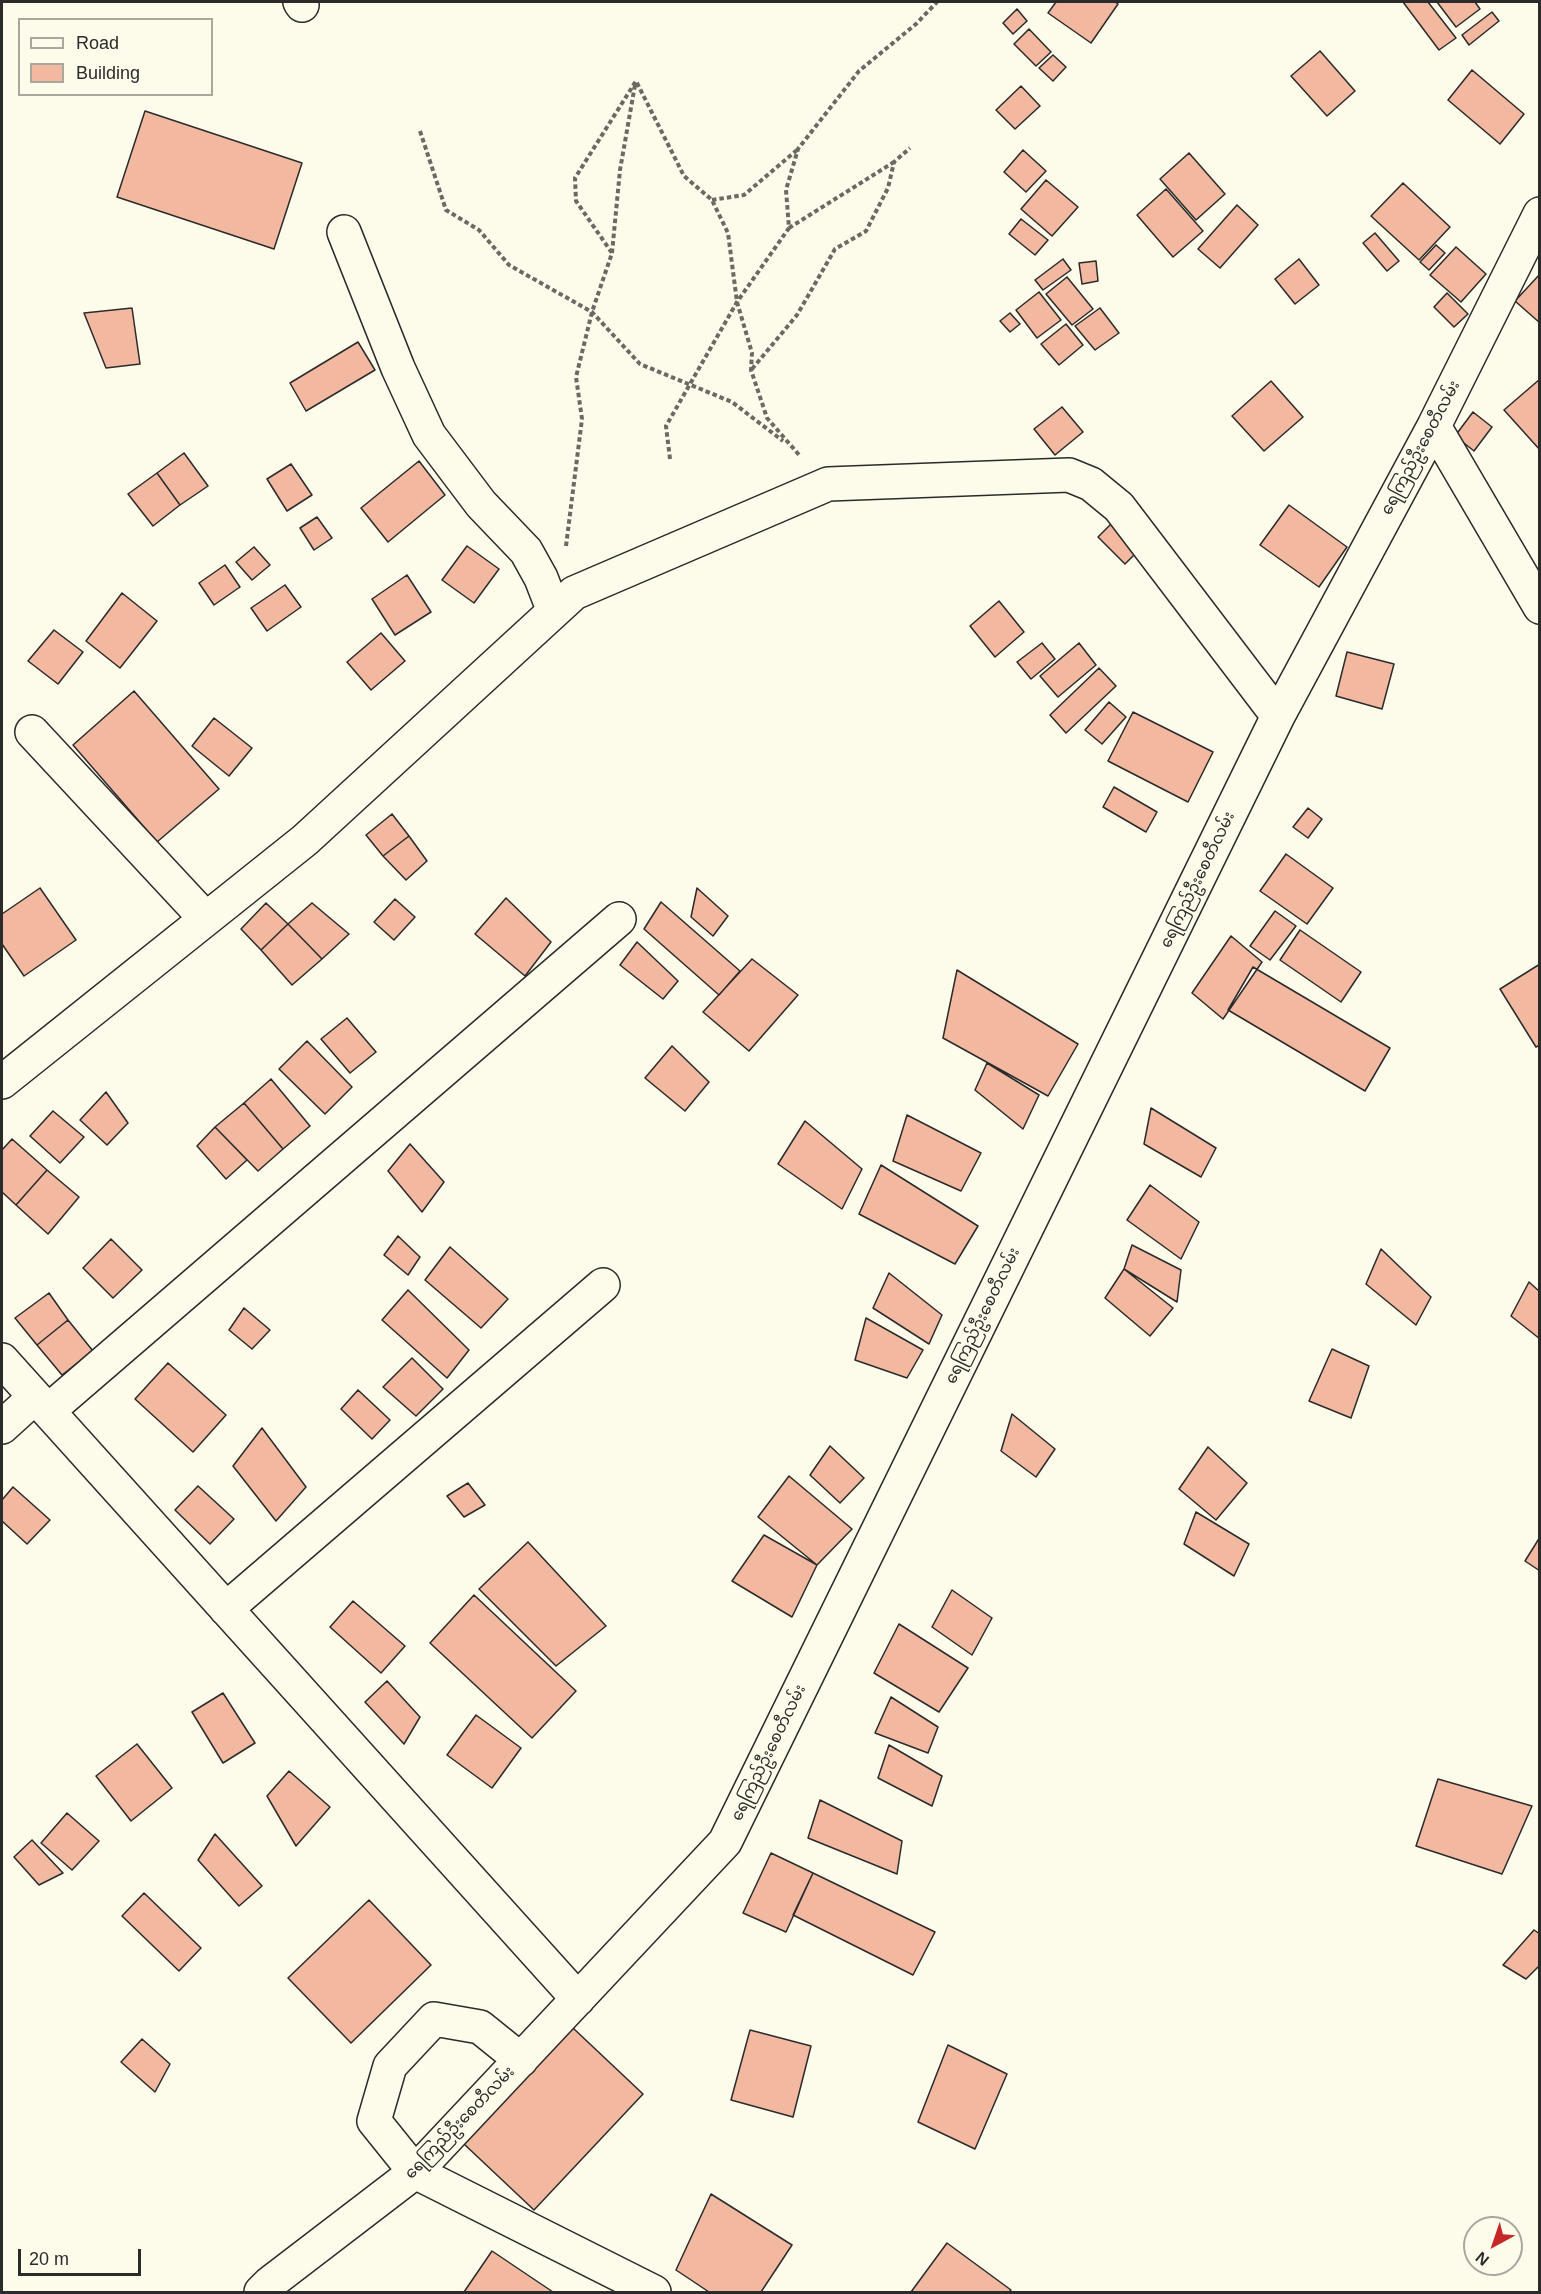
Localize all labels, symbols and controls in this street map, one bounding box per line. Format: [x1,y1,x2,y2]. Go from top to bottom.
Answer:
legend [18,18,213,96]
text: Road [76,33,119,53]
text: Building [76,63,140,83]
street label: ရေကြည်ဦးစေတီလမ်း [1377,378,1465,518]
street label: ရေကြည်ဦးစေတီလမ်း [1157,809,1239,951]
street label: ရေကြည်ဦးစေတီလမ်း [942,1245,1024,1387]
street label: ရေကြည်ဦးစေတီလမ်း [728,1682,810,1824]
street label: ရေကြည်ဦးစေတီလမ်း [401,2063,519,2183]
north arrow [1463,2216,1523,2276]
scale bar [21,2237,144,2275]
text: N [1473,2248,1492,2269]
text: 20 m [29,2249,69,2269]

